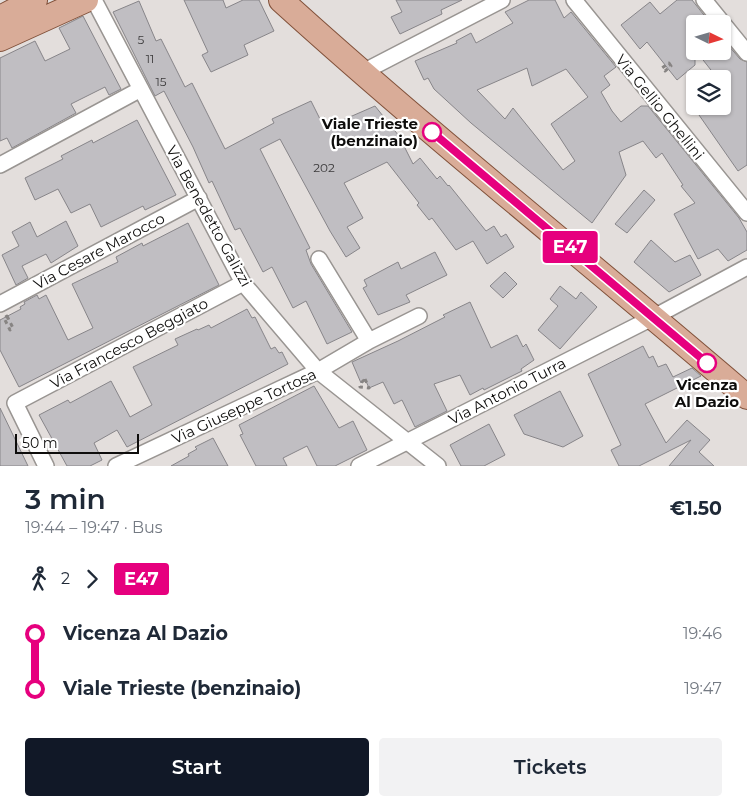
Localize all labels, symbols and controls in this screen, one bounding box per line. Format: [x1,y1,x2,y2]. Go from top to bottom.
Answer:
north arrow [686,15,731,60]
map controls [686,15,731,115]
house number: 5 [138,32,145,47]
street label: Via Gellio Ghellini [612,50,708,164]
house number: 11 [146,51,154,66]
button: layers [686,70,731,115]
house number: 15 [155,74,167,89]
place label: Viale Trieste (benzinaio) [321,114,418,150]
marker: Viale Trieste (benzinaio) [422,122,442,142]
street label: Via Benedetto Galizzi [162,142,256,290]
house number: 202 [313,160,335,175]
street label: Via Cesare Marocco [30,208,168,294]
line badge: E47 [541,231,599,263]
text: E47 [553,236,587,258]
street label: Via Francesco Beggiato [47,293,211,393]
street label: Via Antonio Turra [445,353,569,429]
marker: Vicenza Al Dazio [697,353,717,373]
street label: Via Giuseppe Tortosa [169,364,319,448]
place label: Vicenza Al Dazio [674,375,739,411]
scale bar [15,431,139,454]
text: 50 m [22,434,58,452]
text: 3 min [25,482,106,516]
text: €1.50 [670,497,722,520]
text: 19:44 – 19:47 · Bus [25,518,163,537]
icon: walk [25,565,53,593]
icon: forward [78,565,106,593]
text: E47 [124,568,159,590]
text: 2 [61,569,70,588]
text: Vicenza Al Dazio [63,622,228,645]
text: 19:46 [683,624,722,643]
text: Viale Trieste (benzinaio) [63,677,301,700]
text: 19:47 [684,679,722,698]
button: Start [25,738,369,796]
button: Tickets [379,738,722,796]

